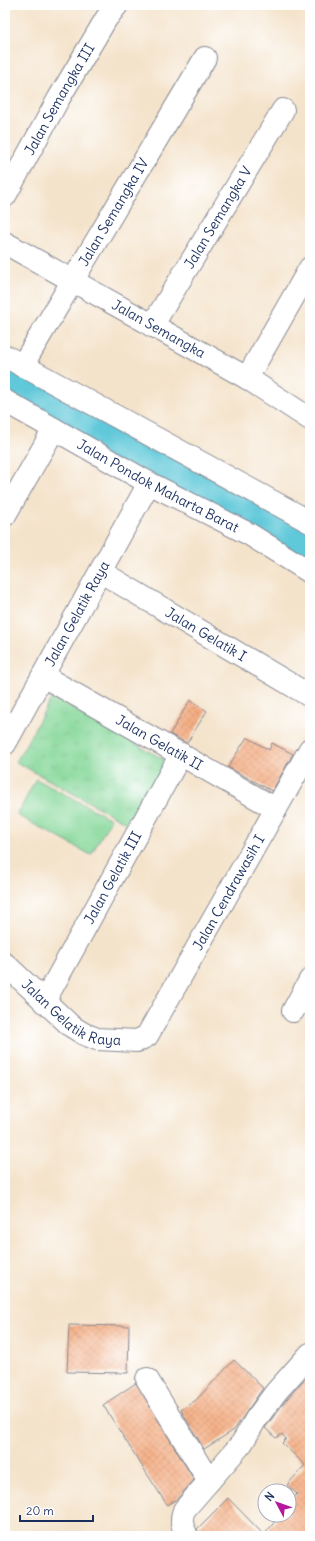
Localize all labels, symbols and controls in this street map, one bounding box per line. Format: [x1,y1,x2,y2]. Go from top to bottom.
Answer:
street label: Jalan Semangka III [20,40,98,158]
street label: Jalan Semangka IV [74,155,153,269]
street label: Jalan Semangka V [180,163,256,272]
street label: Jalan Semangka [109,295,209,362]
street label: Jalan Pondok Maharta Barat [74,435,242,536]
street label: Jalan Gelatik Raya [41,558,113,669]
street label: Jalan Gelatik I [162,603,250,665]
street label: Jalan Gelatik II [113,711,206,774]
street label: Jalan Gelatik III [80,828,145,927]
street label: Jalan Cendrawasih I [189,832,268,953]
street label: Jalan Gelatik Raya [18,975,121,1049]
north arrow [257,1483,297,1523]
text: N [262,1489,277,1504]
scale bar [20,1497,93,1523]
text: 20 m [26,1503,54,1518]

